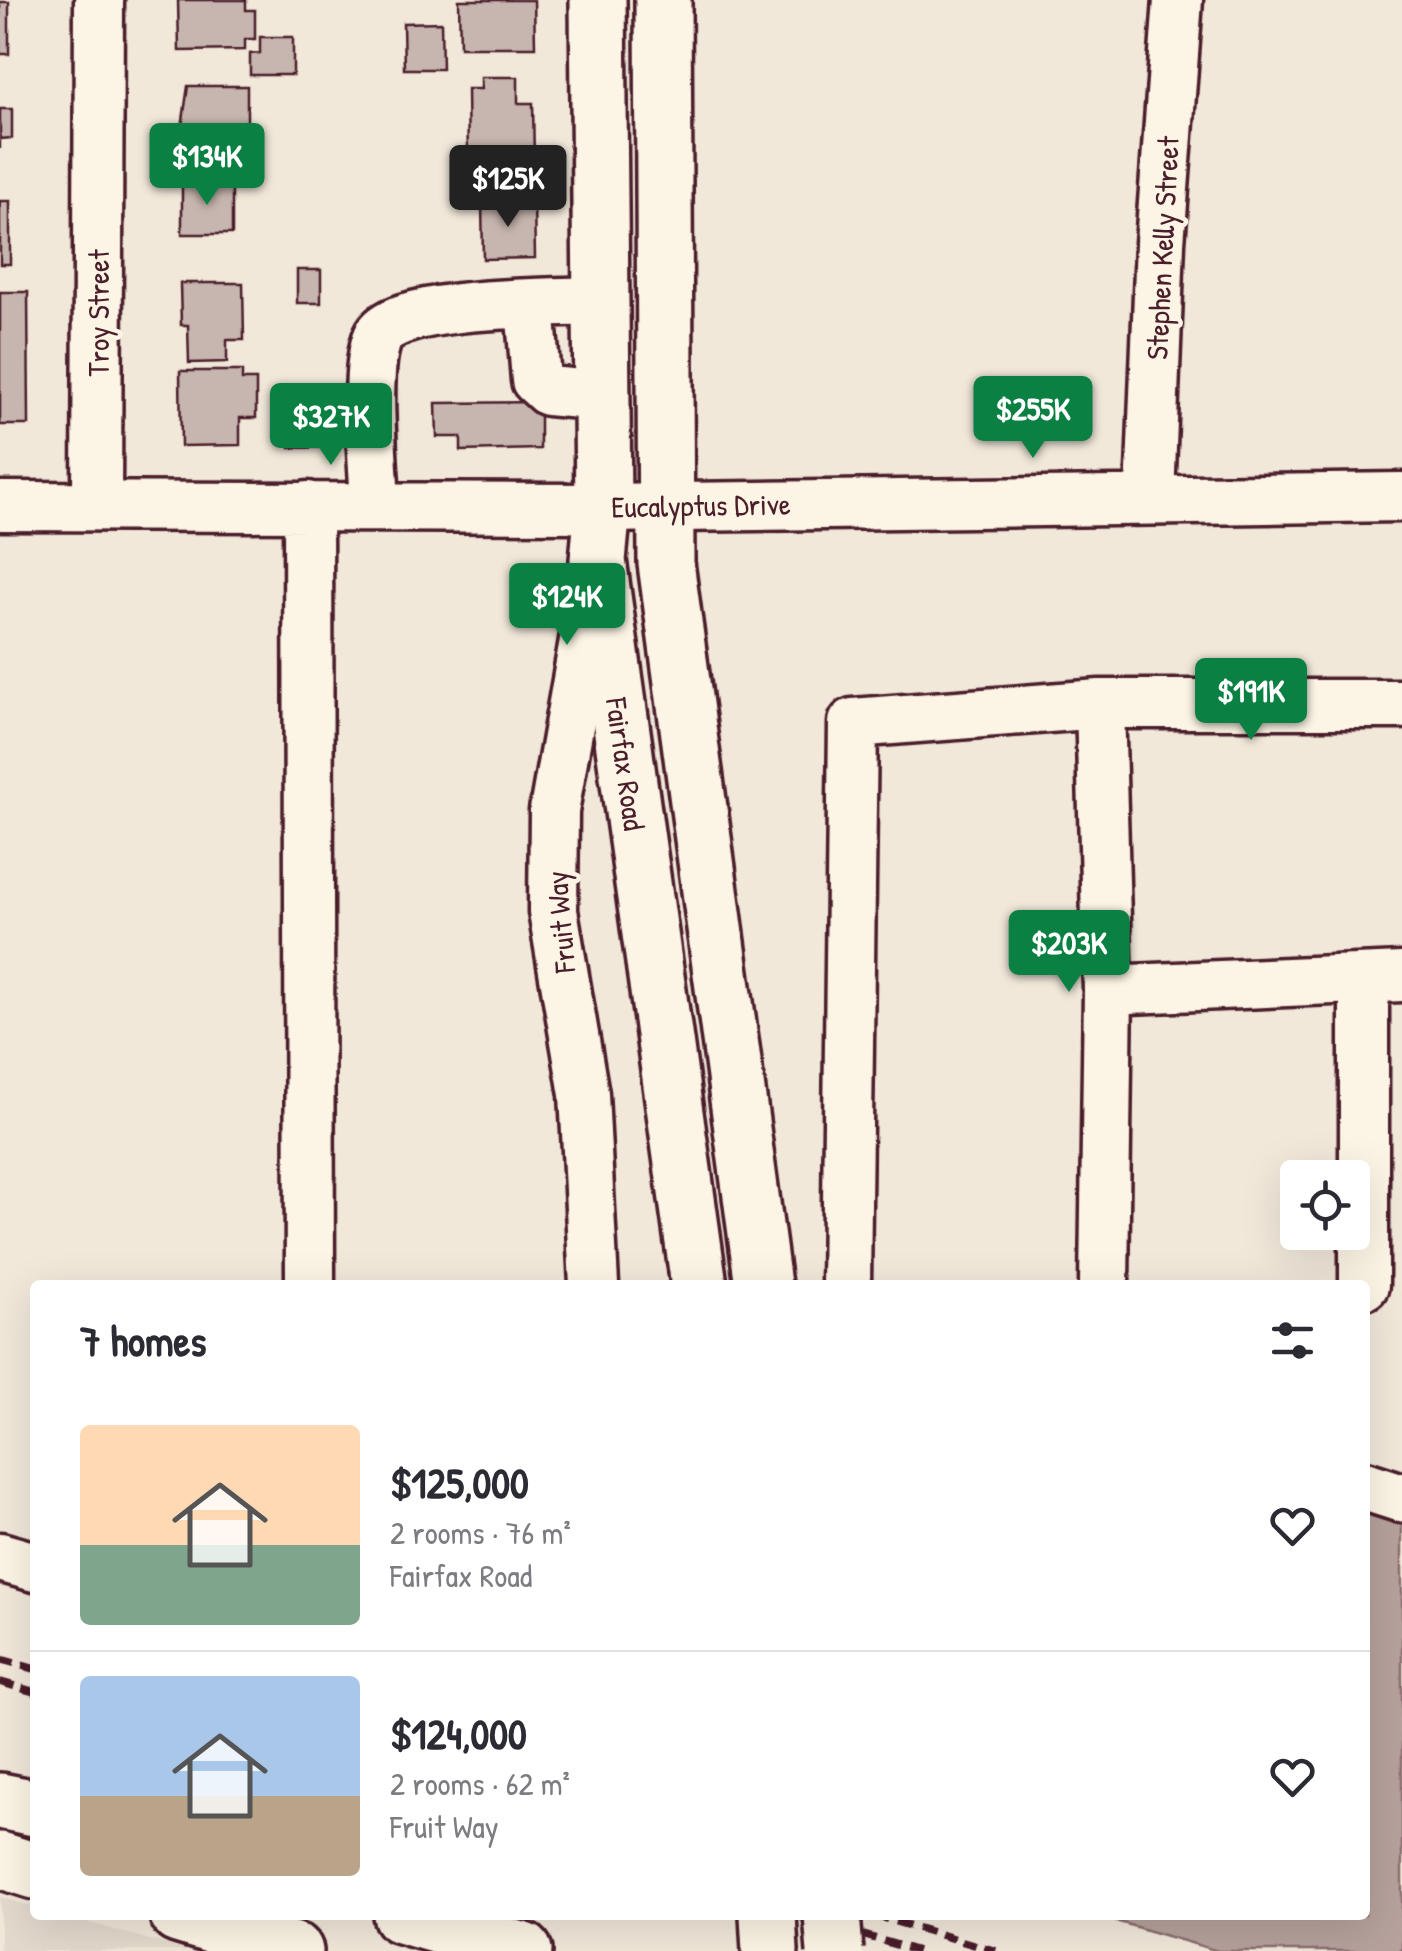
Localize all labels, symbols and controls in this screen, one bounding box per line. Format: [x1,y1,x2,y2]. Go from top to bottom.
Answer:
pin: $134K [137,123,277,208]
text: $134K [172,134,242,177]
street label: Stephen Kelly Street [1136,135,1188,361]
pin: $125K [438,145,578,230]
text: $125K [471,156,545,199]
street label: Troy Street [78,249,118,377]
pin: $255K [963,376,1103,461]
pin: $327K [261,383,401,468]
text: $255K [995,387,1071,430]
text: $327K [292,394,370,437]
street label: Eucalyptus Drive [611,483,791,527]
pin: $124K [497,563,637,648]
text: $124K [531,574,603,617]
pin: $191K [1181,658,1321,743]
text: $191K [1217,669,1285,712]
street label: Fairfax Road [597,694,655,833]
street label: Fruit Way [536,870,584,975]
pin: $203K [999,910,1139,995]
text: $203K [1031,921,1107,964]
map controls [1280,1160,1370,1250]
button: locate [1280,1160,1370,1250]
text: 7 homes [80,1312,206,1369]
icon: filters [1265,1313,1320,1368]
text: $125,000 [390,1454,529,1511]
icon: home [160,1465,280,1585]
icon: heart [1265,1498,1320,1553]
text: 2 rooms · 76 m² [390,1511,571,1554]
text: Fairfax Road [390,1554,532,1597]
text: $124,000 [390,1705,527,1762]
icon: home [160,1716,280,1836]
icon: heart [1265,1749,1320,1804]
text: 2 rooms · 62 m² [390,1762,570,1805]
text: Fruit Way [390,1805,498,1848]

